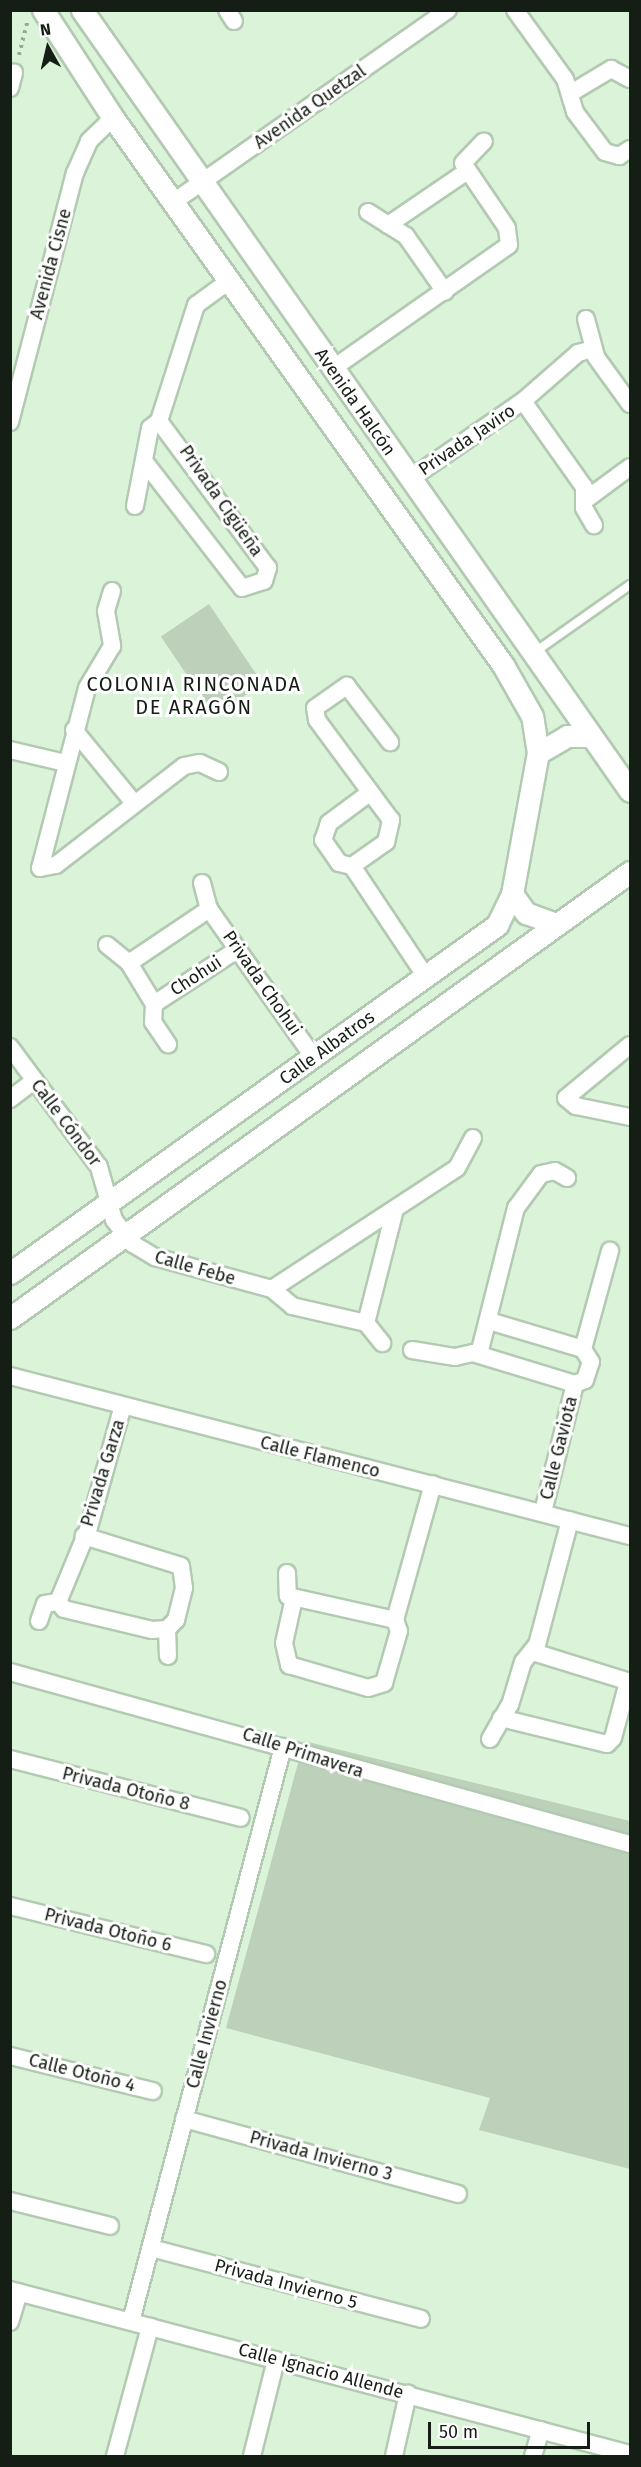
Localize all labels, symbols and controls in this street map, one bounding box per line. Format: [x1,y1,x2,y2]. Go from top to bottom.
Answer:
north arrow [18,18,78,78]
text: N [39,20,52,40]
street label: Avenida Quetzal [250,60,370,154]
street label: Avenida Cisne [26,206,76,322]
street label: Avenida Halcón [310,344,400,460]
street label: Privada Javiro [415,400,519,480]
street label: Privada Cigüeña [175,441,267,561]
district label: COLONIA RINCONADA DE ARAGÓN [87,673,301,720]
street label: Privada Chohui [218,926,306,1040]
street label: Chohui [166,951,226,1001]
street label: Calle Albatros [275,1006,379,1090]
street label: Calle Cóndor [26,1075,106,1171]
street label: Calle Febe [152,1246,238,1290]
street label: Calle Gaviota [536,1394,582,1502]
street label: Privada Garza [76,1417,130,1529]
street label: Calle Flamenco [258,1432,382,1482]
street label: Calle Primavera [240,1723,366,1783]
street label: Privada Otoño 8 [60,1763,192,1815]
street label: Privada Otoño 6 [42,1904,174,1956]
street label: Calle Invierno [182,1977,232,2091]
street label: Calle Otoño 4 [26,2049,138,2097]
street label: Privada Invierno 3 [247,2127,395,2185]
street label: Privada Invierno 5 [212,2255,360,2313]
street label: Calle Ignacio Allende [236,2339,406,2403]
scale bar [431,2410,593,2448]
text: 50 m [439,2421,478,2443]

